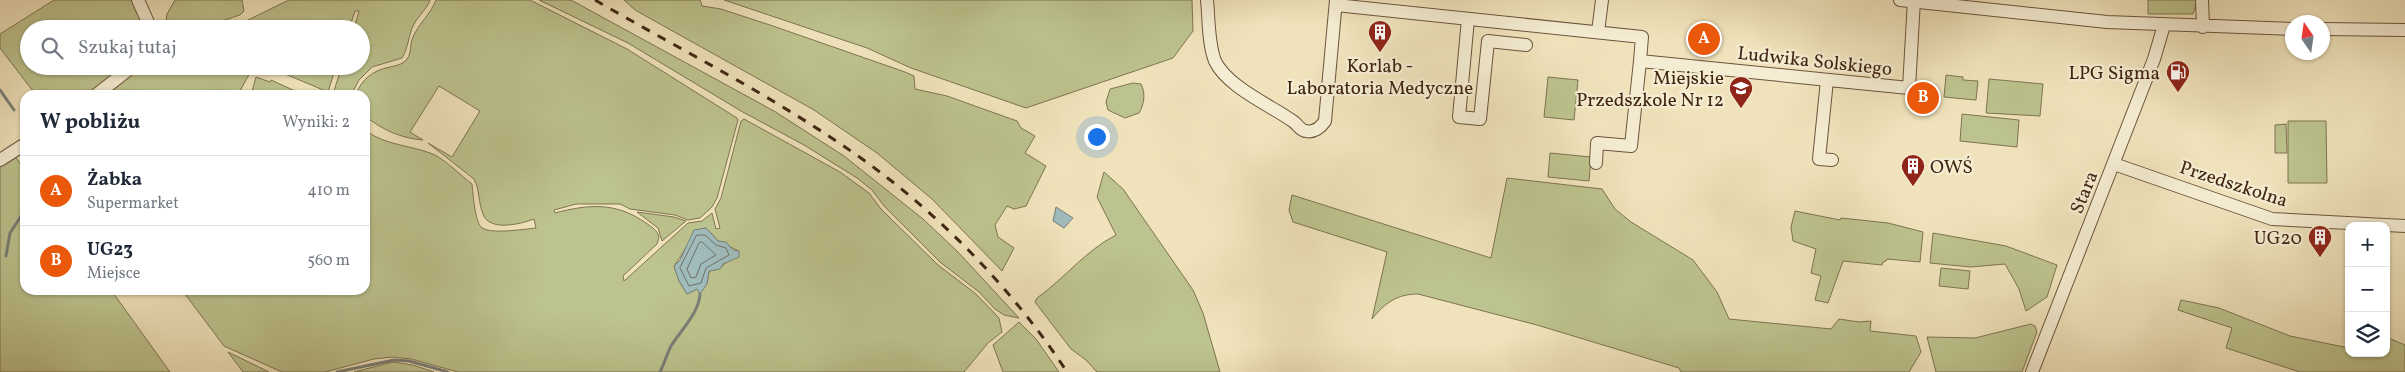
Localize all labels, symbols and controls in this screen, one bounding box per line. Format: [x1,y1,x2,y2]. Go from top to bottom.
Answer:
north arrow [2285,15,2330,60]
building icon: Korlab - Laboratoria Medyczne [1367,19,1393,53]
search box [20,20,370,75]
pin: A [1688,20,1720,58]
icon: search [38,34,66,62]
text: Szukaj tutaj [78,35,177,61]
street label: Ludwika Solskiego [1736,41,1893,83]
place label: Korlab - Laboratoria Medyczne [1287,54,1473,102]
fuel station icon: LPG Sigma [2165,59,2191,93]
place label: LPG Sigma [2068,61,2160,87]
place label: Miejskie Przedszkole Nr 12 [1576,66,1724,114]
school or university icon: Miejskie Przedszkole Nr 12 [1728,75,1754,109]
pin: B [1907,79,1939,117]
text: W pobliżu [40,108,140,137]
text: Wyniki: 2 [282,112,350,134]
your location [1084,124,1110,150]
building icon: OWŚ [1900,153,1926,187]
place label: OWŚ [1930,155,1973,181]
street label: Przedszkolna [2176,155,2291,215]
text: Żabka [87,167,142,193]
street label: Stara [2065,167,2105,218]
text: A [50,180,62,202]
text: 410 m [307,180,350,202]
text: Supermarket [87,193,179,215]
map controls [2345,222,2390,357]
button: + [2345,222,2390,267]
building icon: UG20 [2307,224,2333,258]
place label: UG20 [2254,226,2302,252]
text: UG23 [87,237,133,263]
text: B [51,250,61,272]
text: 560 m [307,250,350,272]
text: Miejsce [87,263,140,285]
button: − [2345,267,2390,312]
button: layers [2345,312,2390,357]

